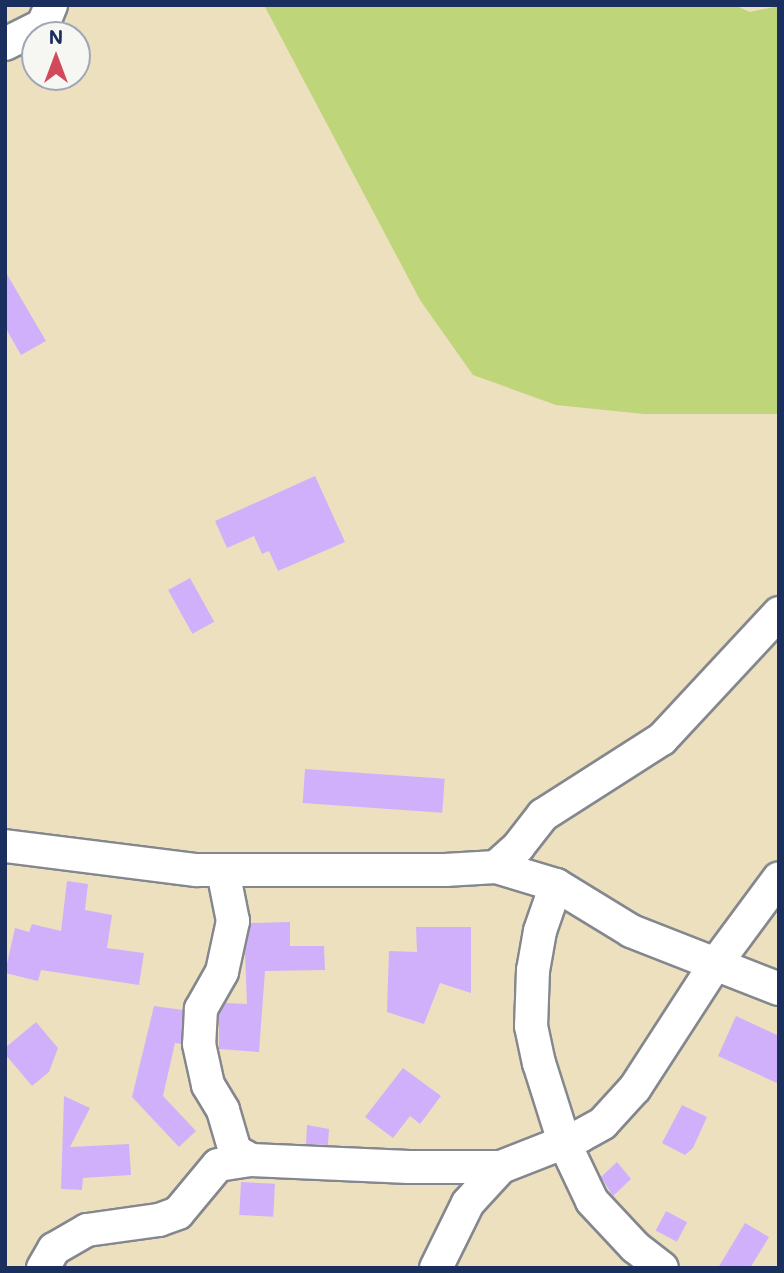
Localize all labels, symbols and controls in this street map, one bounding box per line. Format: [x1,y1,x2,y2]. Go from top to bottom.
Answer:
north arrow [21,21,91,91]
text: N [49,24,63,49]

